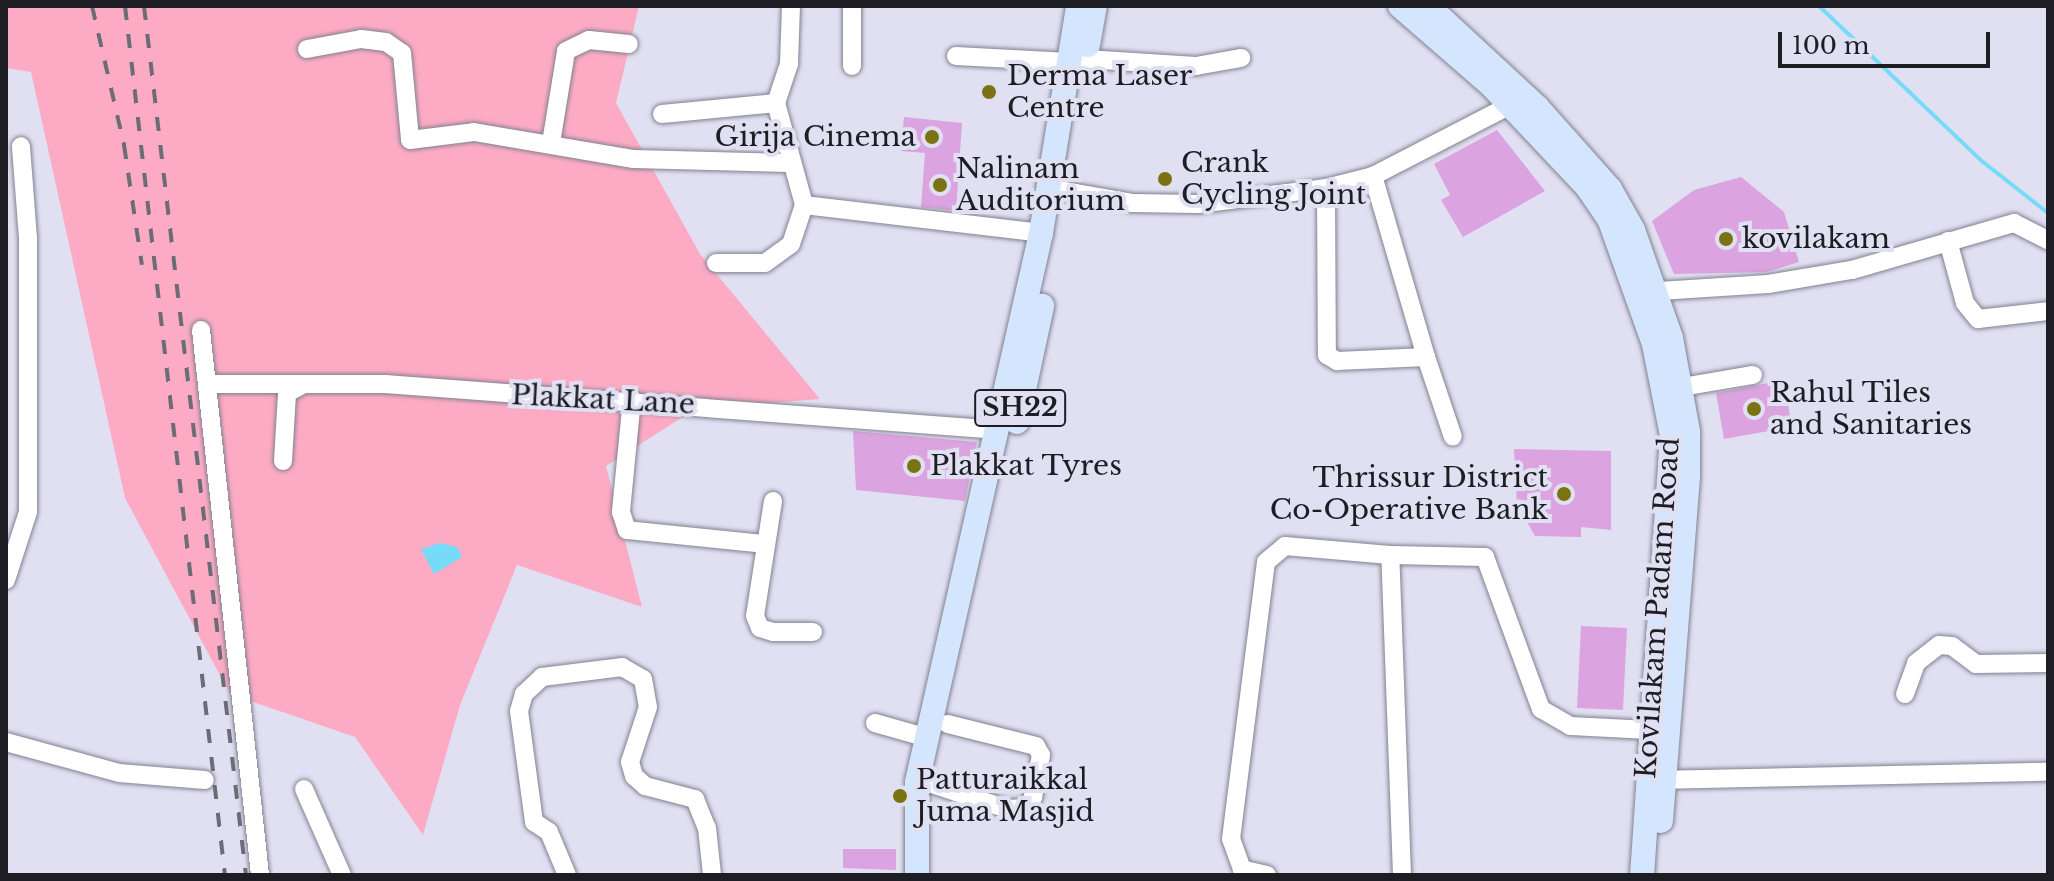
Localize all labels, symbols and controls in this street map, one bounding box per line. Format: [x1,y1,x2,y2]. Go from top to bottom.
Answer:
scale bar [1782,16,1994,66]
text: 100 m [1792,31,1870,60]
place label: Derma Laser Centre [1007,59,1193,125]
marker: Derma Laser Centre [978,81,1000,103]
place label: Girija Cinema [714,120,916,154]
marker: Girija Cinema [923,128,941,146]
place label: Crank Cycling Joint [1181,146,1367,212]
place label: Nalinam Auditorium [956,152,1125,218]
marker: Crank Cycling Joint [1156,170,1174,188]
marker: Nalinam Auditorium [931,176,949,194]
place label: kovilakam [1742,222,1890,256]
marker: kovilakam [1717,230,1735,248]
place label: Rahul Tiles and Sanitaries [1770,376,1972,442]
street label: Plakkat Lane [510,378,696,422]
road number: SH22 [974,386,1066,430]
marker: Rahul Tiles and Sanitaries [1745,400,1763,418]
street label: Kovilakam Padam Road [1629,436,1687,780]
place label: Plakkat Tyres [930,449,1123,483]
marker: Plakkat Tyres [905,457,923,475]
place label: Thrissur District Co-Operative Bank [1270,461,1548,527]
marker: Thrissur District Co-Operative Bank [1555,485,1573,503]
place label: Patturaikkal Juma Masjid [916,763,1094,829]
marker: Patturaikkal Juma Masjid [891,787,909,805]

